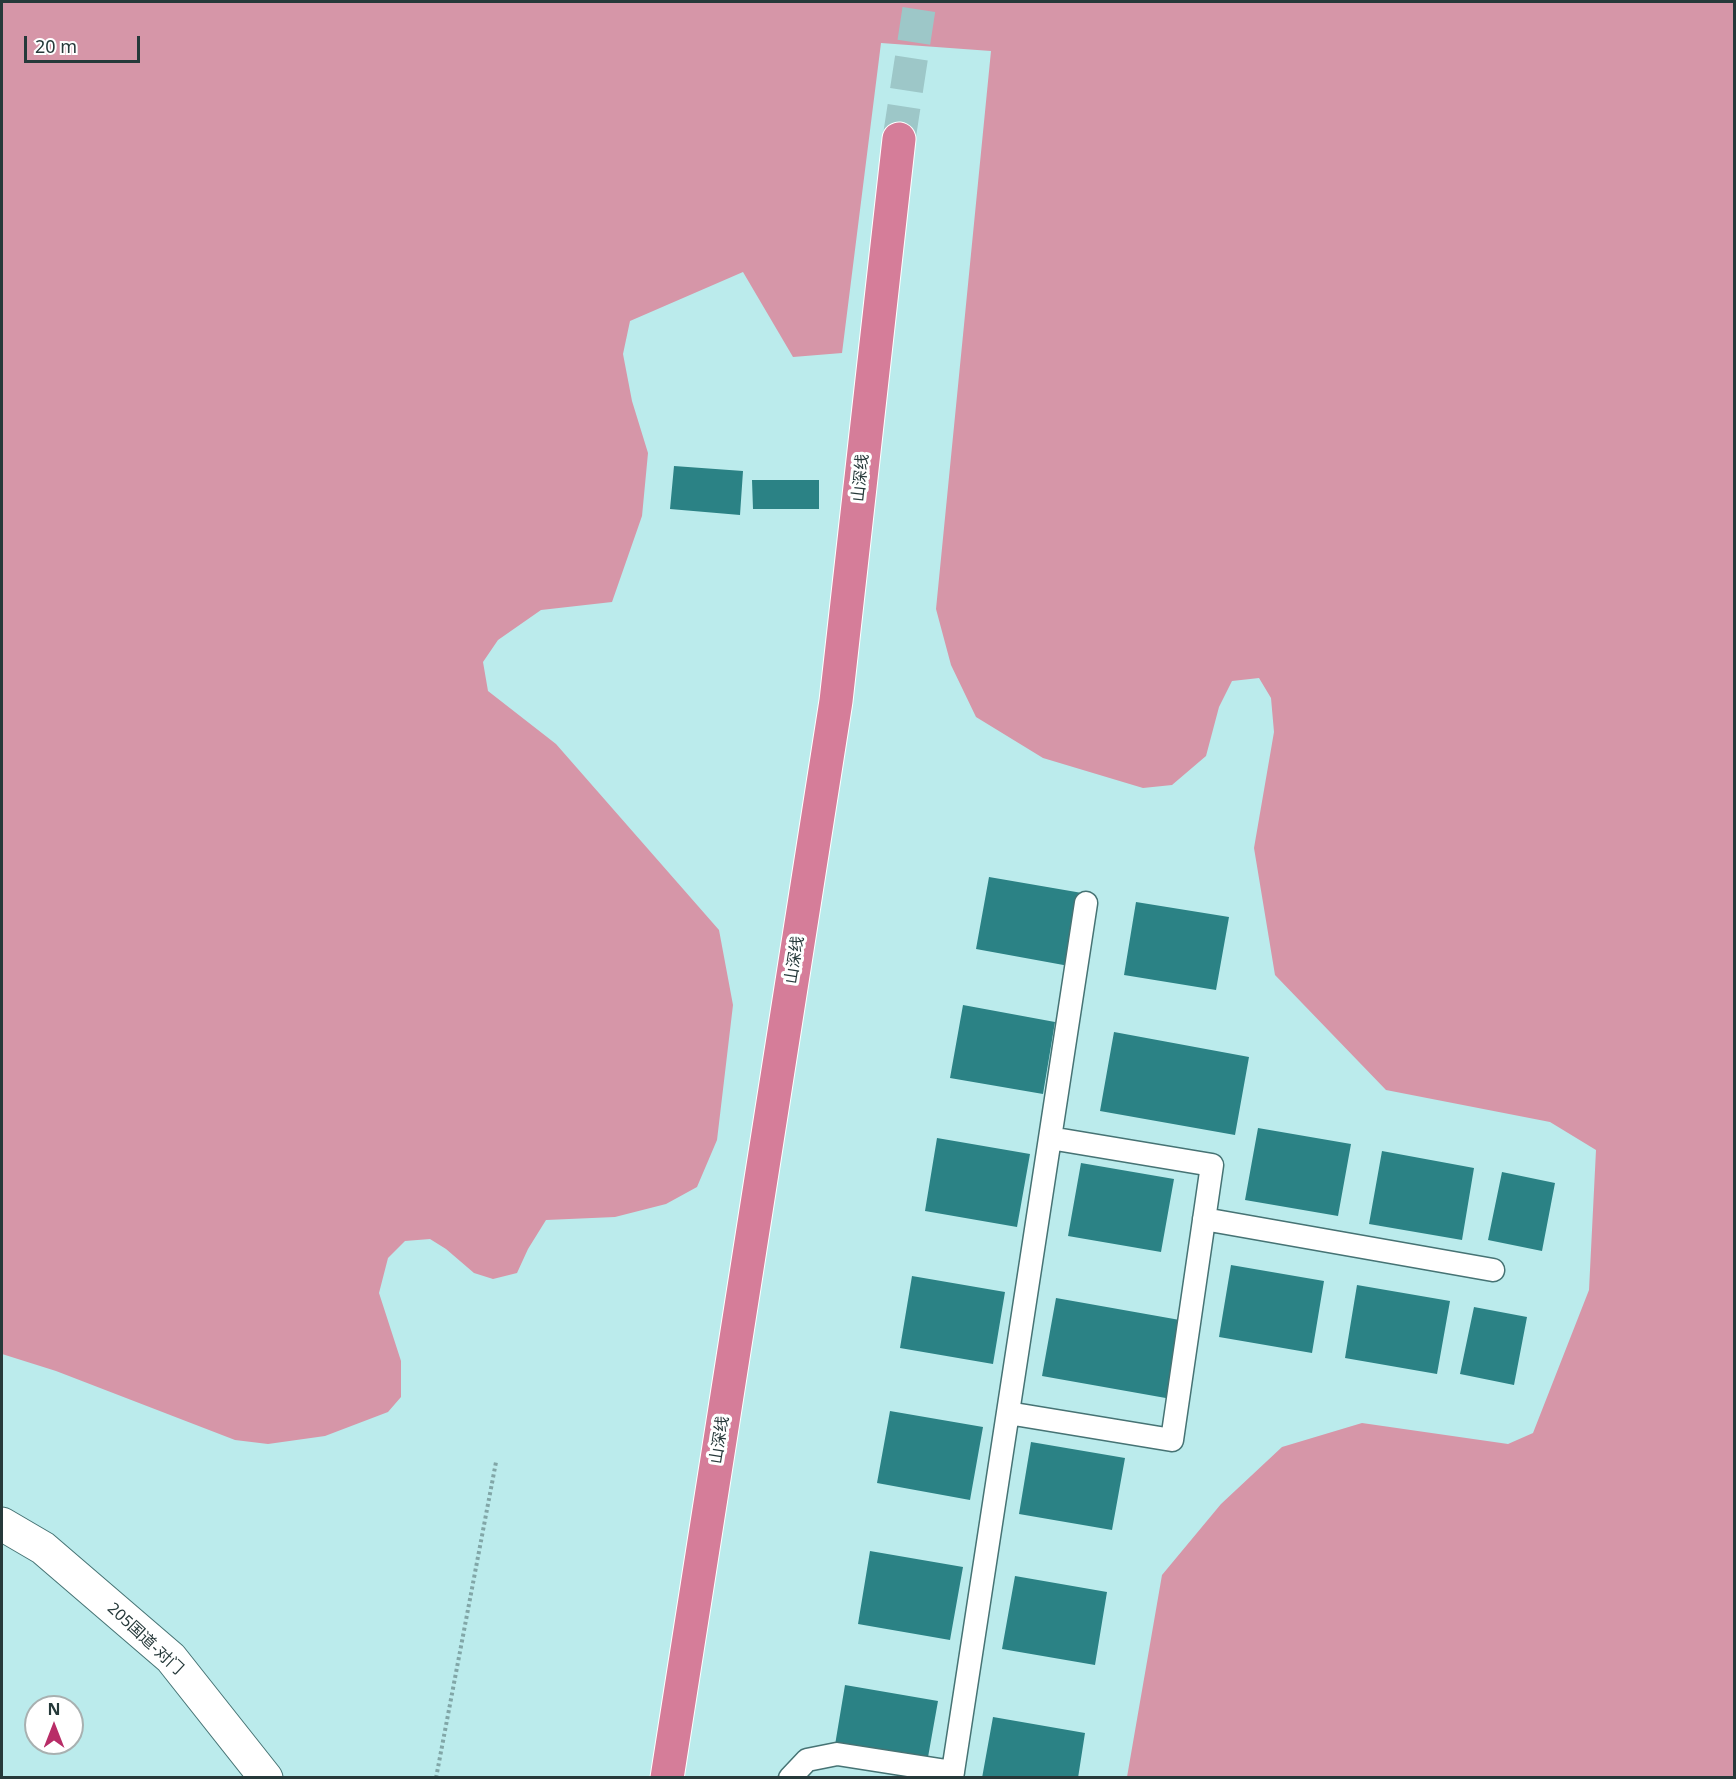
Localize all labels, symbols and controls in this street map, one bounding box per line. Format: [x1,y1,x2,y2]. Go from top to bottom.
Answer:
scale bar [27,24,142,62]
text: 20 m [35,34,77,58]
street label: 山深线 [849,453,873,503]
street label: 山深线 [782,935,808,985]
street label: 山深线 [707,1415,733,1465]
street label: 205国道-对门 [103,1599,187,1679]
north arrow [24,1695,84,1755]
text: N [47,1698,61,1720]

